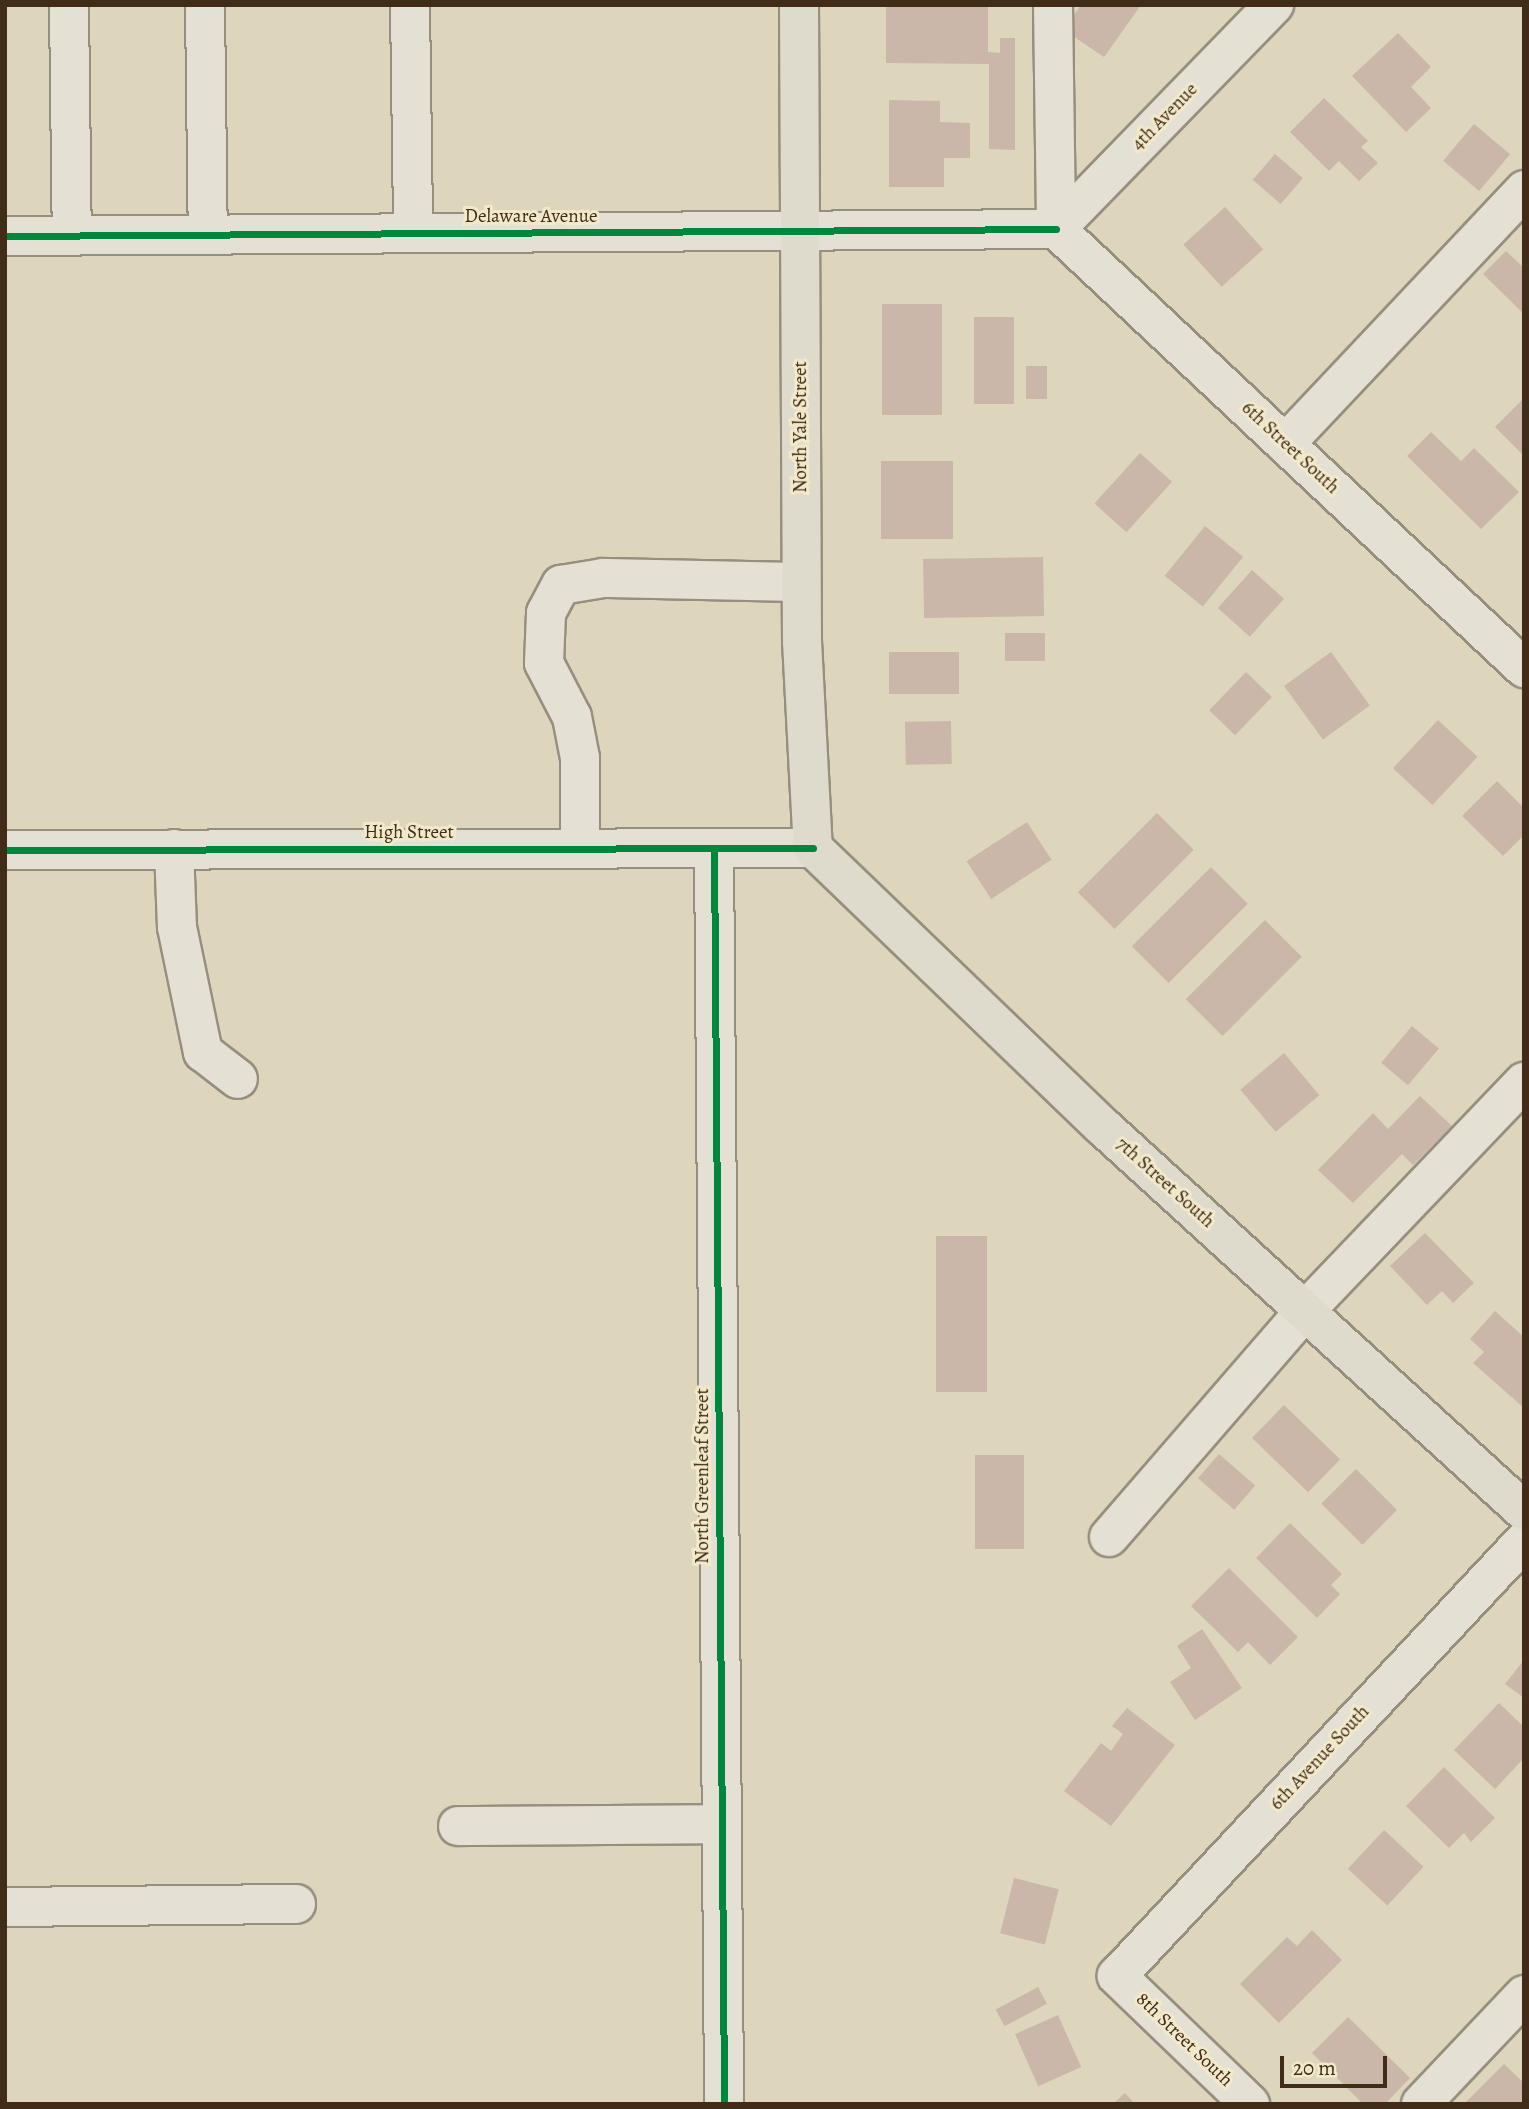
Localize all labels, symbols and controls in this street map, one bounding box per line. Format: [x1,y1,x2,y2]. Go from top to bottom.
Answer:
street label: 4th Avenue [1127,78,1203,156]
street label: Delaware Avenue [465,206,597,228]
street label: North Yale Street [790,361,812,493]
street label: 6th Street South [1236,397,1344,499]
street label: High Street [364,822,454,844]
street label: 7th Street South [1111,1133,1219,1233]
street label: North Greenleaf Street [692,1388,714,1564]
street label: 6th Avenue South [1266,1701,1374,1815]
street label: 8th Street South [1131,1988,1237,2092]
scale bar [1284,2042,1391,2086]
text: 20 m [1293,2054,1336,2082]

